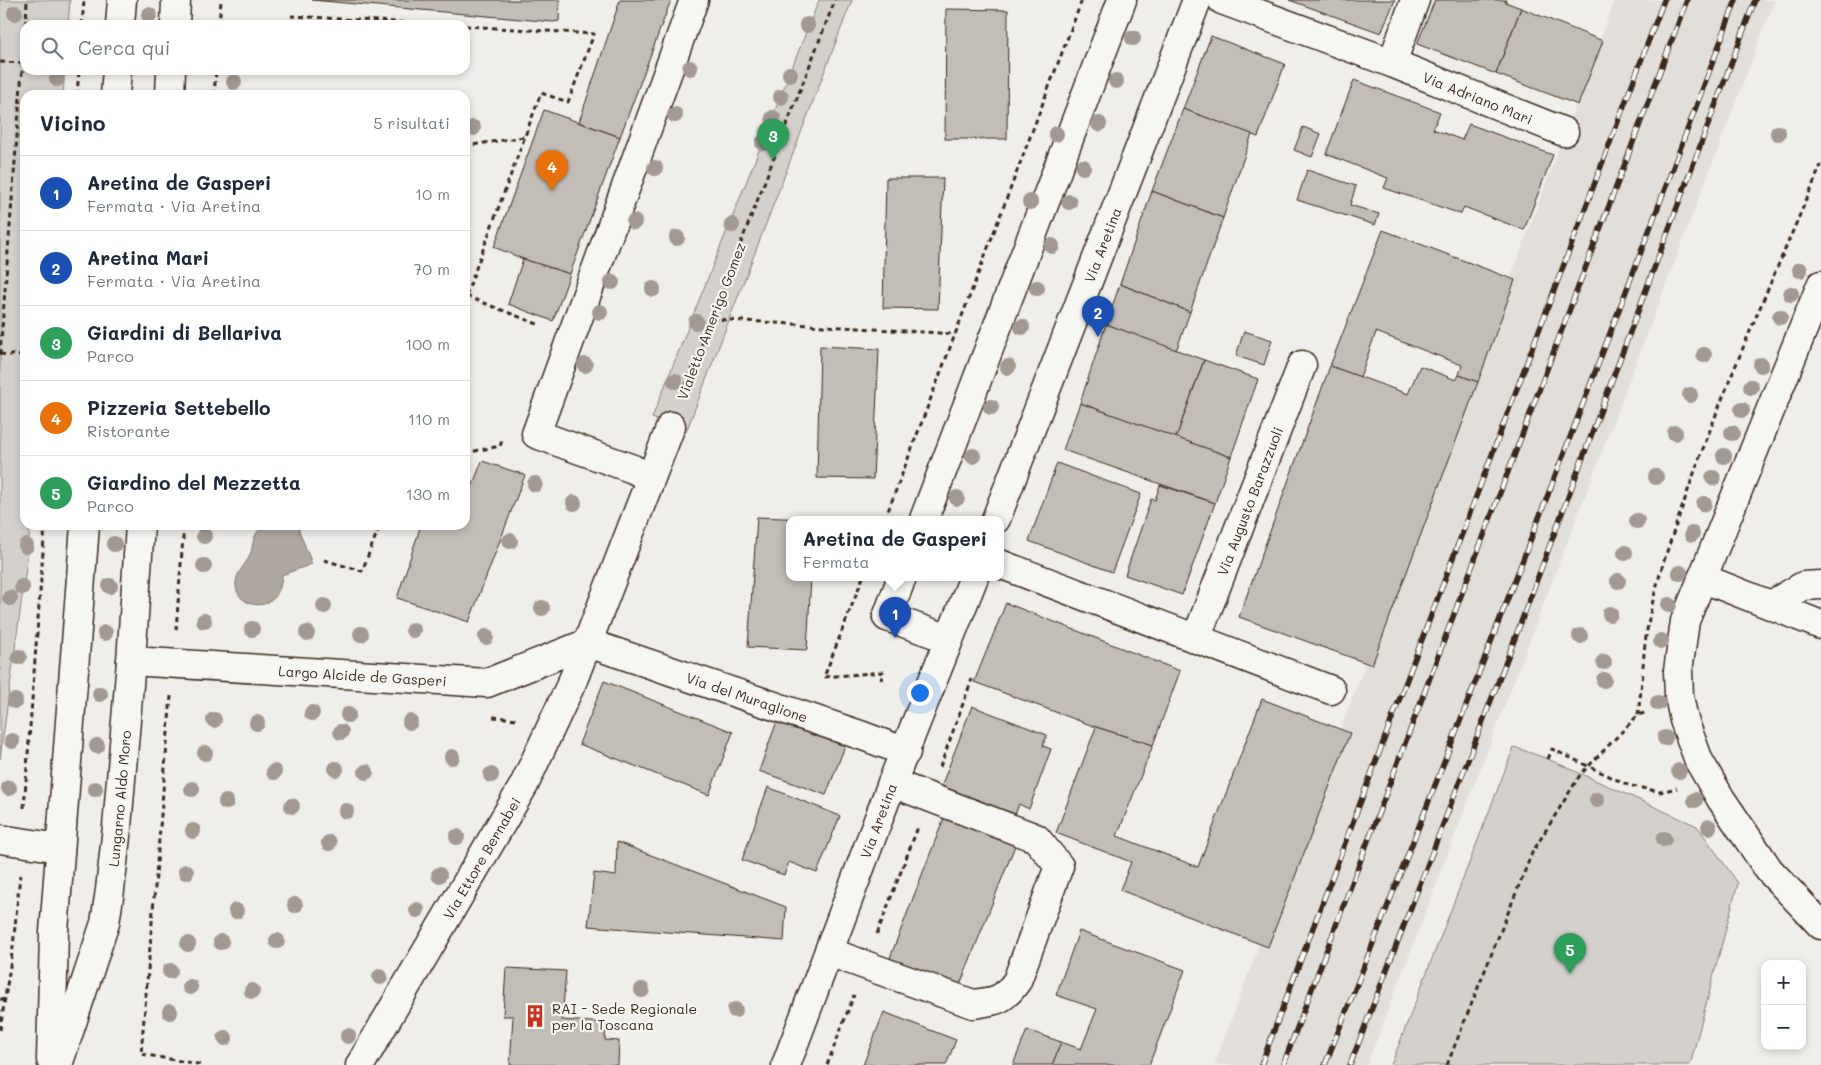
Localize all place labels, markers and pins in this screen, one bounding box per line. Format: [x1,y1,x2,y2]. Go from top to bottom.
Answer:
pin: 3 [757,119,789,160]
pin: 4 [536,150,568,191]
pin: 2 [1082,296,1114,337]
pin: 1 [879,597,911,638]
pin: 5 [1554,933,1586,974]
place label: RAI - Sede Regionale per la Toscana [552,999,697,1034]
building icon: RAI - Sede Regionale per la Toscana [522,1003,548,1029]

